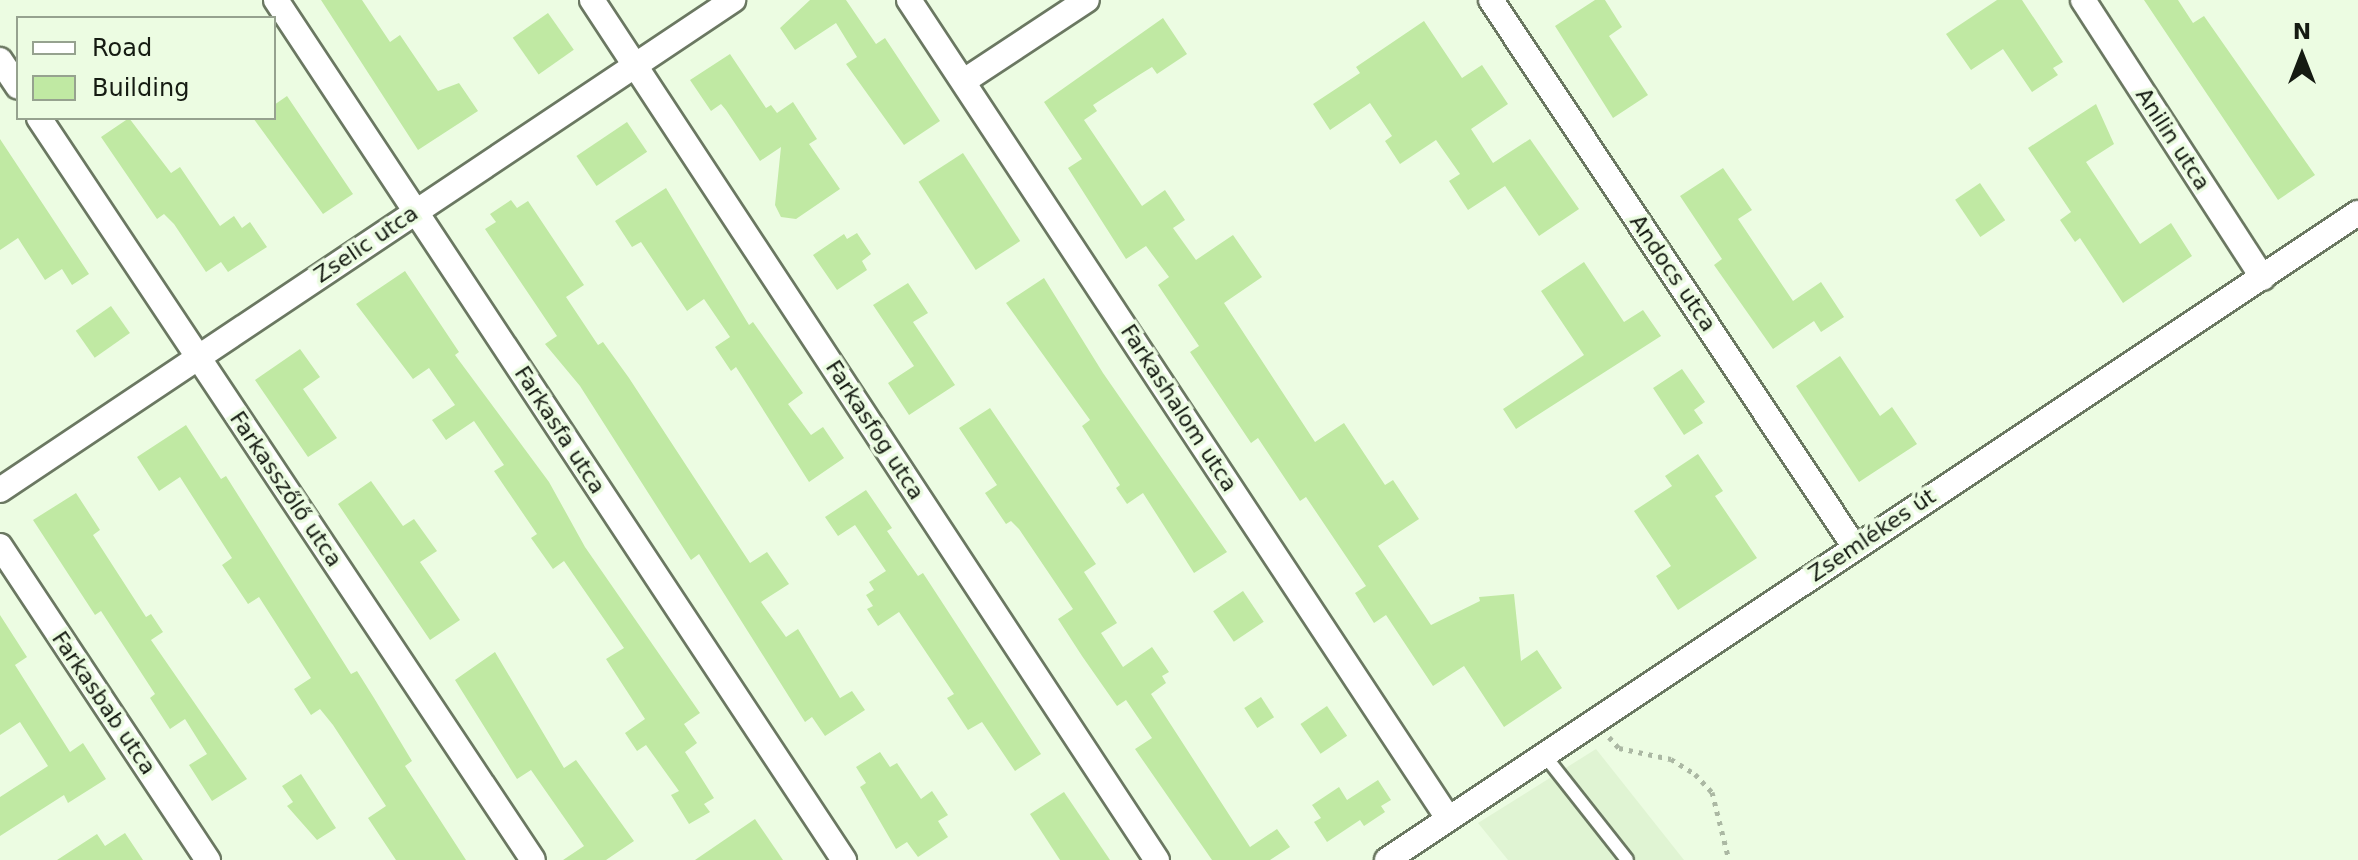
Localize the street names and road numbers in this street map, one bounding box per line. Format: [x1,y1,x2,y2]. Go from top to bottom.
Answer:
street label: Anilin utca [2130,83,2216,195]
street label: Zselic utca [309,200,423,288]
street label: Andocs utca [1624,210,1722,336]
street label: Farkashalom utca [1115,319,1243,497]
street label: Farkasfog utca [820,355,930,505]
street label: Farkasfa utca [509,361,611,499]
street label: Farkasszőlő utca [224,406,348,572]
street label: Zsemlékes út [1803,483,1941,587]
street label: Farkasbab utca [46,626,162,780]

